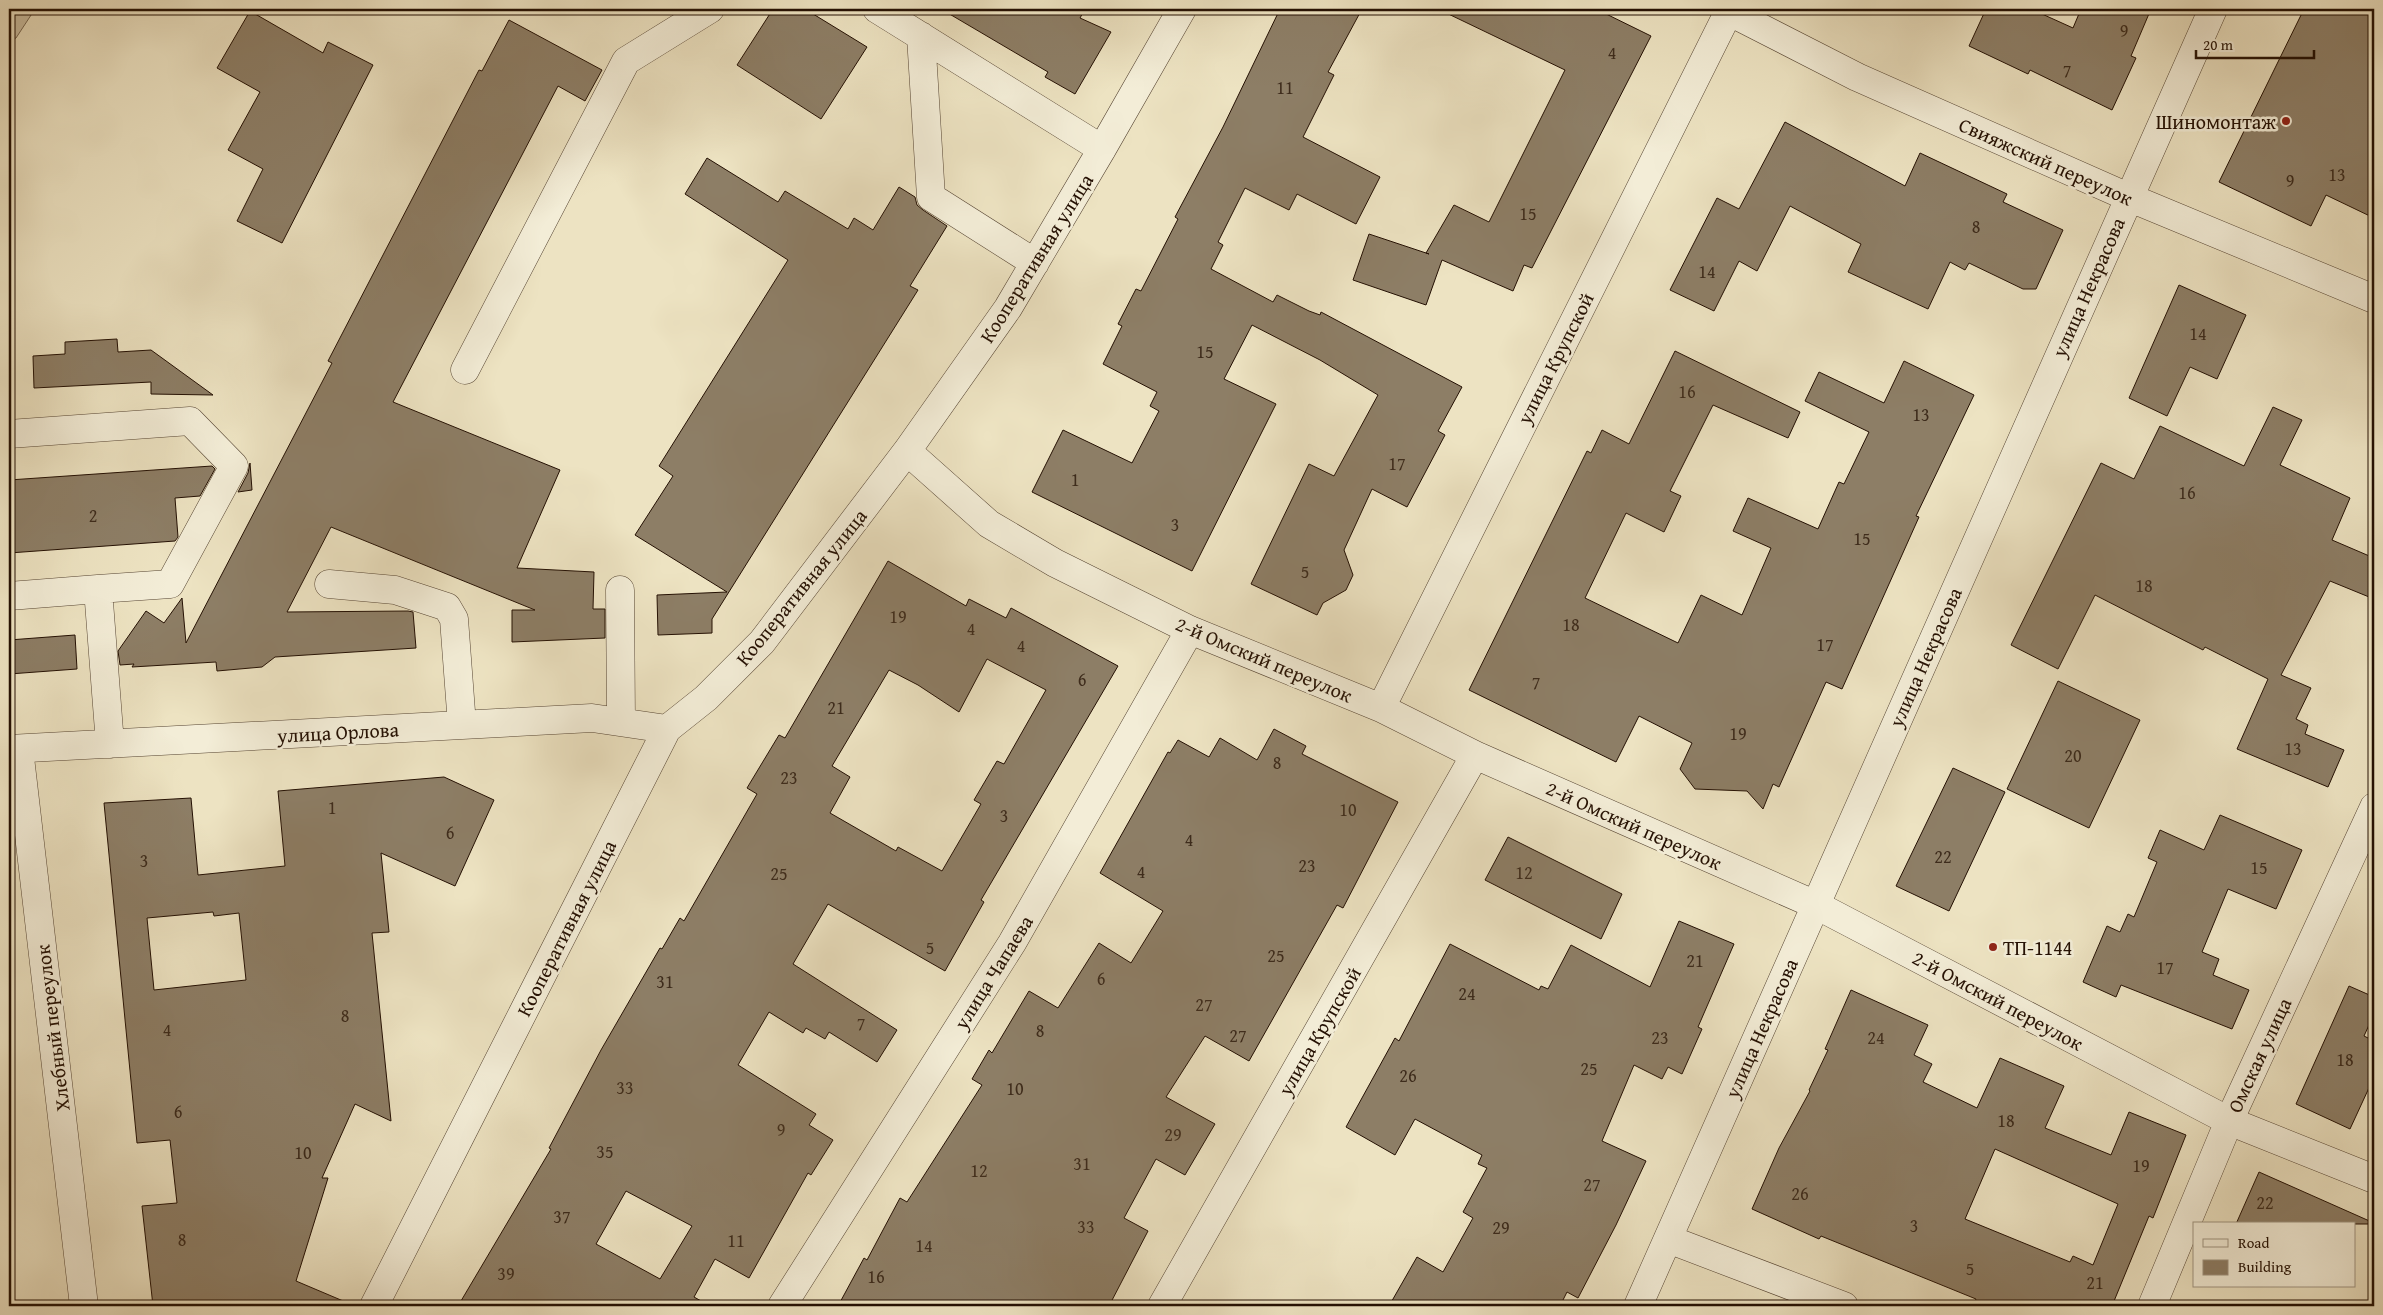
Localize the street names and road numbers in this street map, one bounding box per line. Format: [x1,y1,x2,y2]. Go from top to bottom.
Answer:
street label: Свияжский переулок [1954,110,2138,213]
street label: Кооперативная улица [972,167,1100,348]
street label: улица Некрасова [2044,212,2132,362]
street label: улица Крупской [1509,287,1601,430]
street label: Кооперативная улица [728,502,874,672]
street label: улица Некрасова [1881,582,1969,732]
street label: 2-й Омский переулок [1171,609,1357,710]
street label: улица Орлова [275,714,400,750]
street label: 2-й Омский переулок [1542,773,1727,877]
street label: Кооперативная улица [509,834,623,1021]
street label: улица Чапаева [946,909,1040,1035]
street label: Хлебный переулок [27,943,77,1113]
street label: 2-й Омский переулок [1908,943,2089,1058]
street label: улица Некрасова [1717,953,1805,1103]
street label: улица Крупской [1270,961,1368,1102]
street label: Омская улица [2220,992,2299,1117]

